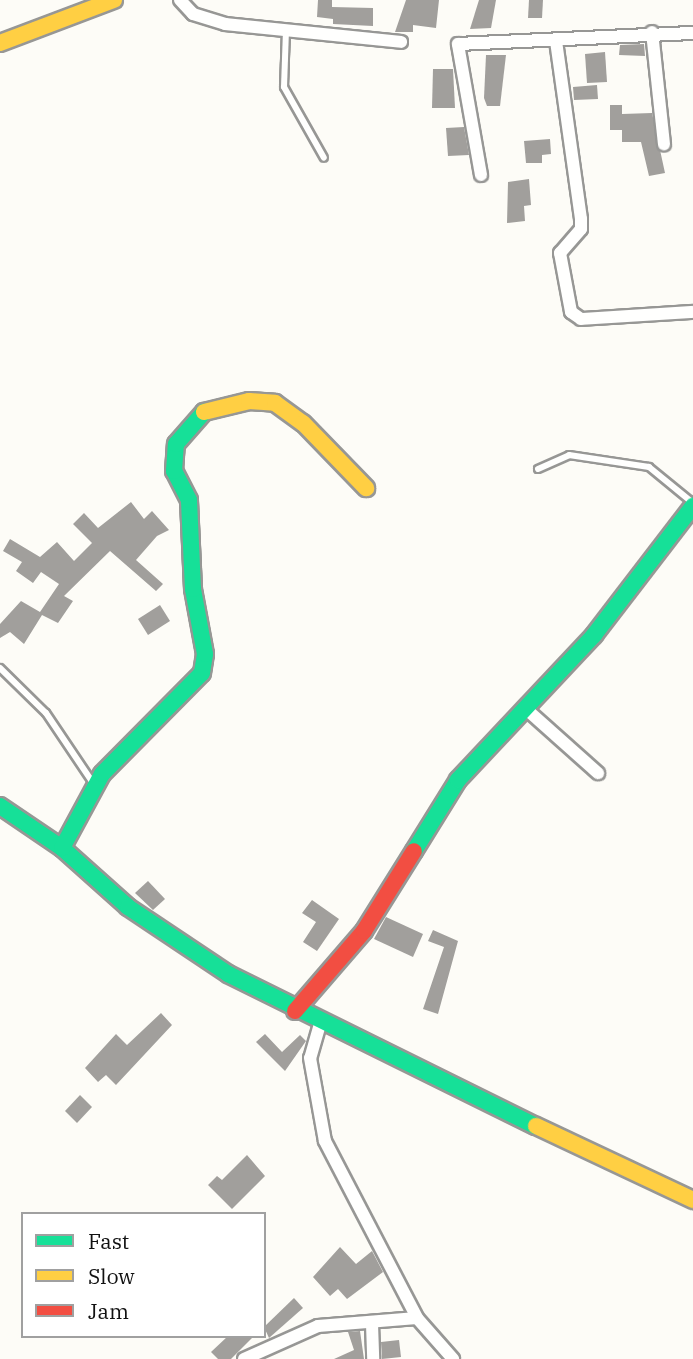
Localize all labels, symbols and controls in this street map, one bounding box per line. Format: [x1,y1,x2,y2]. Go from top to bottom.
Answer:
legend [21,1212,266,1338]
text: Fast [88,1227,129,1255]
text: Slow [88,1262,135,1290]
text: Jam [88,1297,129,1325]

